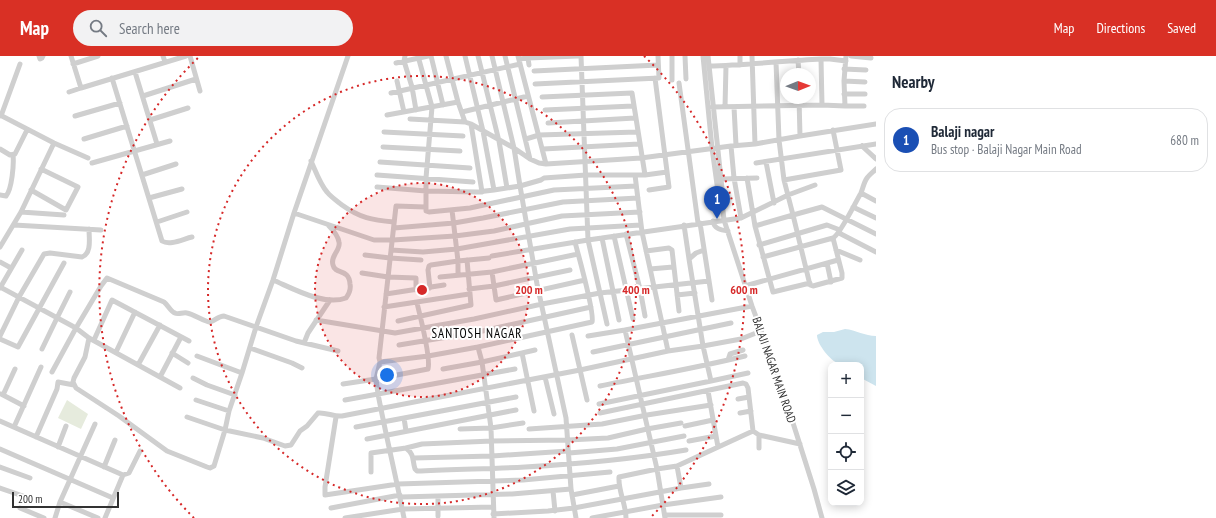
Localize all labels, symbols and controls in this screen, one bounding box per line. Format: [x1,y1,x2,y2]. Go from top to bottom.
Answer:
search box [73,10,353,46]
text: Map [20,16,49,40]
icon: search [87,17,109,39]
text: Search here [119,19,180,38]
text: Map [1054,19,1074,37]
text: Directions [1096,19,1145,37]
text: Saved [1167,19,1196,37]
north arrow [780,68,816,104]
text: Nearby [892,71,935,93]
text: Balaji nagar [931,122,994,141]
text: 1 [903,132,909,149]
text: 680 m [1170,132,1199,149]
text: Bus stop · Balaji Nagar Main Road [931,141,1082,158]
pin: 1 [704,186,730,219]
text: 200 m [515,282,543,297]
text: 400 m [622,282,650,297]
text: 600 m [730,282,758,297]
centre of rings [415,283,429,297]
street label: BALAJI NAGAR MAIN ROAD [749,315,800,425]
district label: SANTOSH NAGAR [431,325,523,342]
map controls [828,362,864,506]
button: + [828,362,864,398]
your location [377,365,397,385]
button: − [828,398,864,434]
button: locate [828,434,864,470]
button: layers [828,470,864,506]
scale bar [12,490,119,509]
text: 200 m [18,492,42,506]

